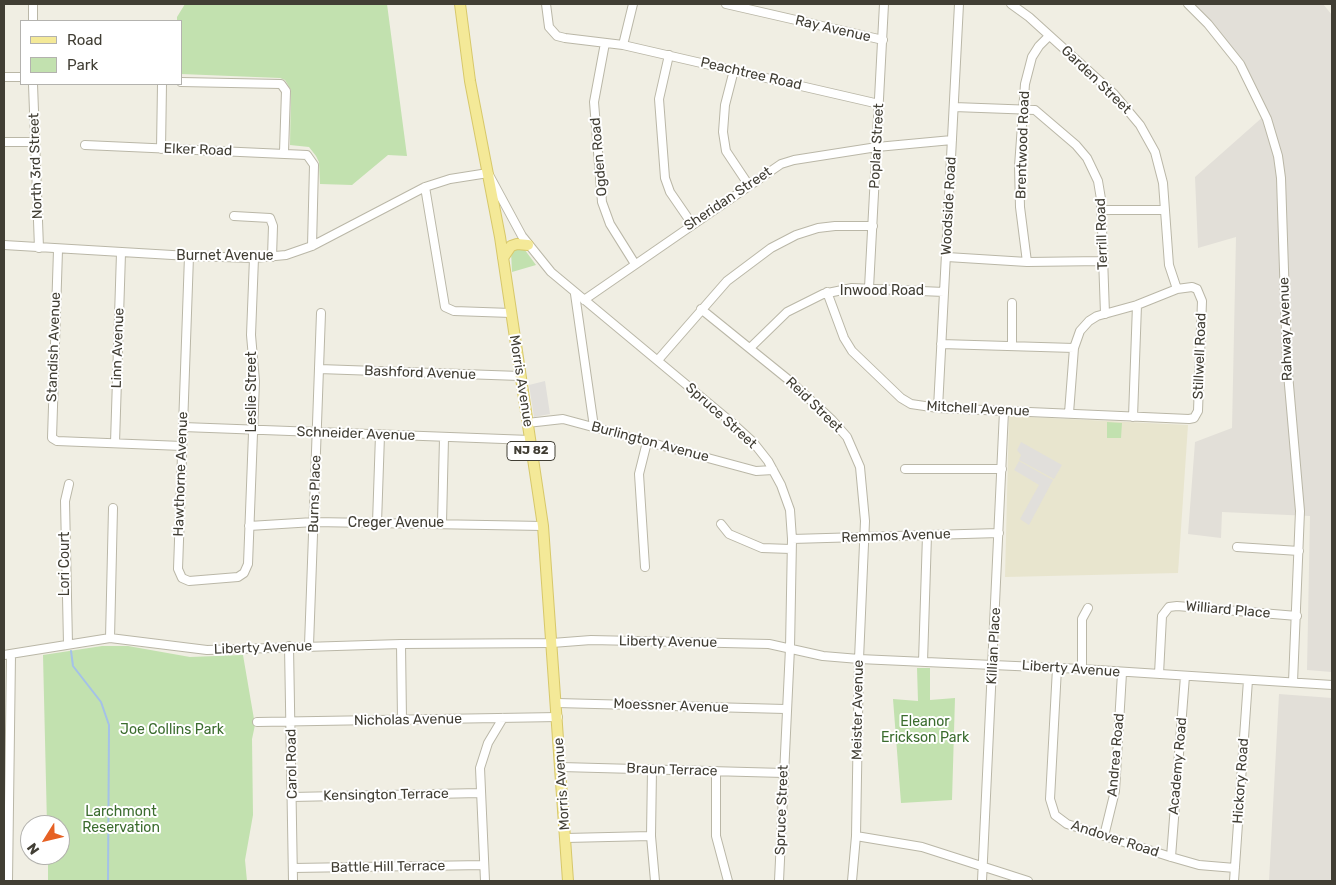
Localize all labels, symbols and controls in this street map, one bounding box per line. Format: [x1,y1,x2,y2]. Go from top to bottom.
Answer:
street label: Ray Avenue [794,12,872,46]
legend [20,20,182,85]
text: Road [67,31,103,49]
street label: Garden Street [1057,42,1135,118]
street label: Peachtree Road [699,54,803,94]
text: Park [67,56,98,74]
street label: Brentwood Road [1013,91,1033,199]
street label: Poplar Street [866,103,888,189]
street label: North 3rd Street [26,113,46,219]
street label: Ogden Road [587,117,611,197]
street label: Elker Road [163,140,233,160]
street label: Woodside Road [938,156,960,256]
street label: Sheridan Street [681,163,775,235]
street label: Terrill Road [1092,198,1112,270]
street label: Burnet Avenue [176,248,274,264]
street label: Rahway Avenue [1276,277,1296,381]
street label: Inwood Road [840,283,924,299]
street label: Standish Avenue [44,292,64,402]
street label: Linn Avenue [108,307,128,389]
street label: Stillwell Road [1190,312,1210,400]
street label: Morris Avenue [505,334,537,428]
street label: Leslie Street [244,351,260,433]
street label: Bashford Avenue [364,363,476,383]
street label: Reid Street [782,374,846,436]
street label: Spruce Street [682,380,760,452]
street label: Mitchell Avenue [926,398,1030,420]
street label: Hawthorne Avenue [170,411,192,537]
street label: Burlington Avenue [589,418,711,466]
street label: Schneider Avenue [296,424,416,444]
road number: NJ 82 [507,442,555,461]
street label: Burns Place [305,455,325,533]
street label: Creger Avenue [348,515,444,531]
street label: Remmos Avenue [841,526,951,546]
street label: Lori Court [57,532,73,596]
street label: Williard Place [1185,598,1271,622]
street label: Killian Place [984,607,1004,685]
street label: Liberty Avenue [619,633,717,651]
street label: Liberty Avenue [214,638,312,658]
street label: Liberty Avenue [1021,657,1121,681]
street label: Meister Avenue [849,660,867,760]
street label: Moessner Avenue [613,696,729,716]
street label: Nicholas Avenue [354,711,462,729]
street label: Andrea Road [1104,713,1128,797]
park label: Eleanor Erickson Park [881,714,969,746]
street label: Academy Road [1165,717,1191,815]
park label: Joe Collins Park [120,722,224,738]
street label: Carol Road [283,729,301,799]
street label: Morris Avenue [550,737,574,831]
street label: Hickory Road [1230,738,1252,824]
street label: Braun Terrace [626,760,718,780]
street label: Spruce Street [772,765,792,855]
street label: Kensington Terrace [323,786,449,804]
park label: Larchmont Reservation [82,804,160,836]
north arrow [20,815,70,865]
street label: Andover Road [1069,817,1161,861]
text: N [23,839,43,858]
street label: Battle Hill Terrace [331,858,445,876]

